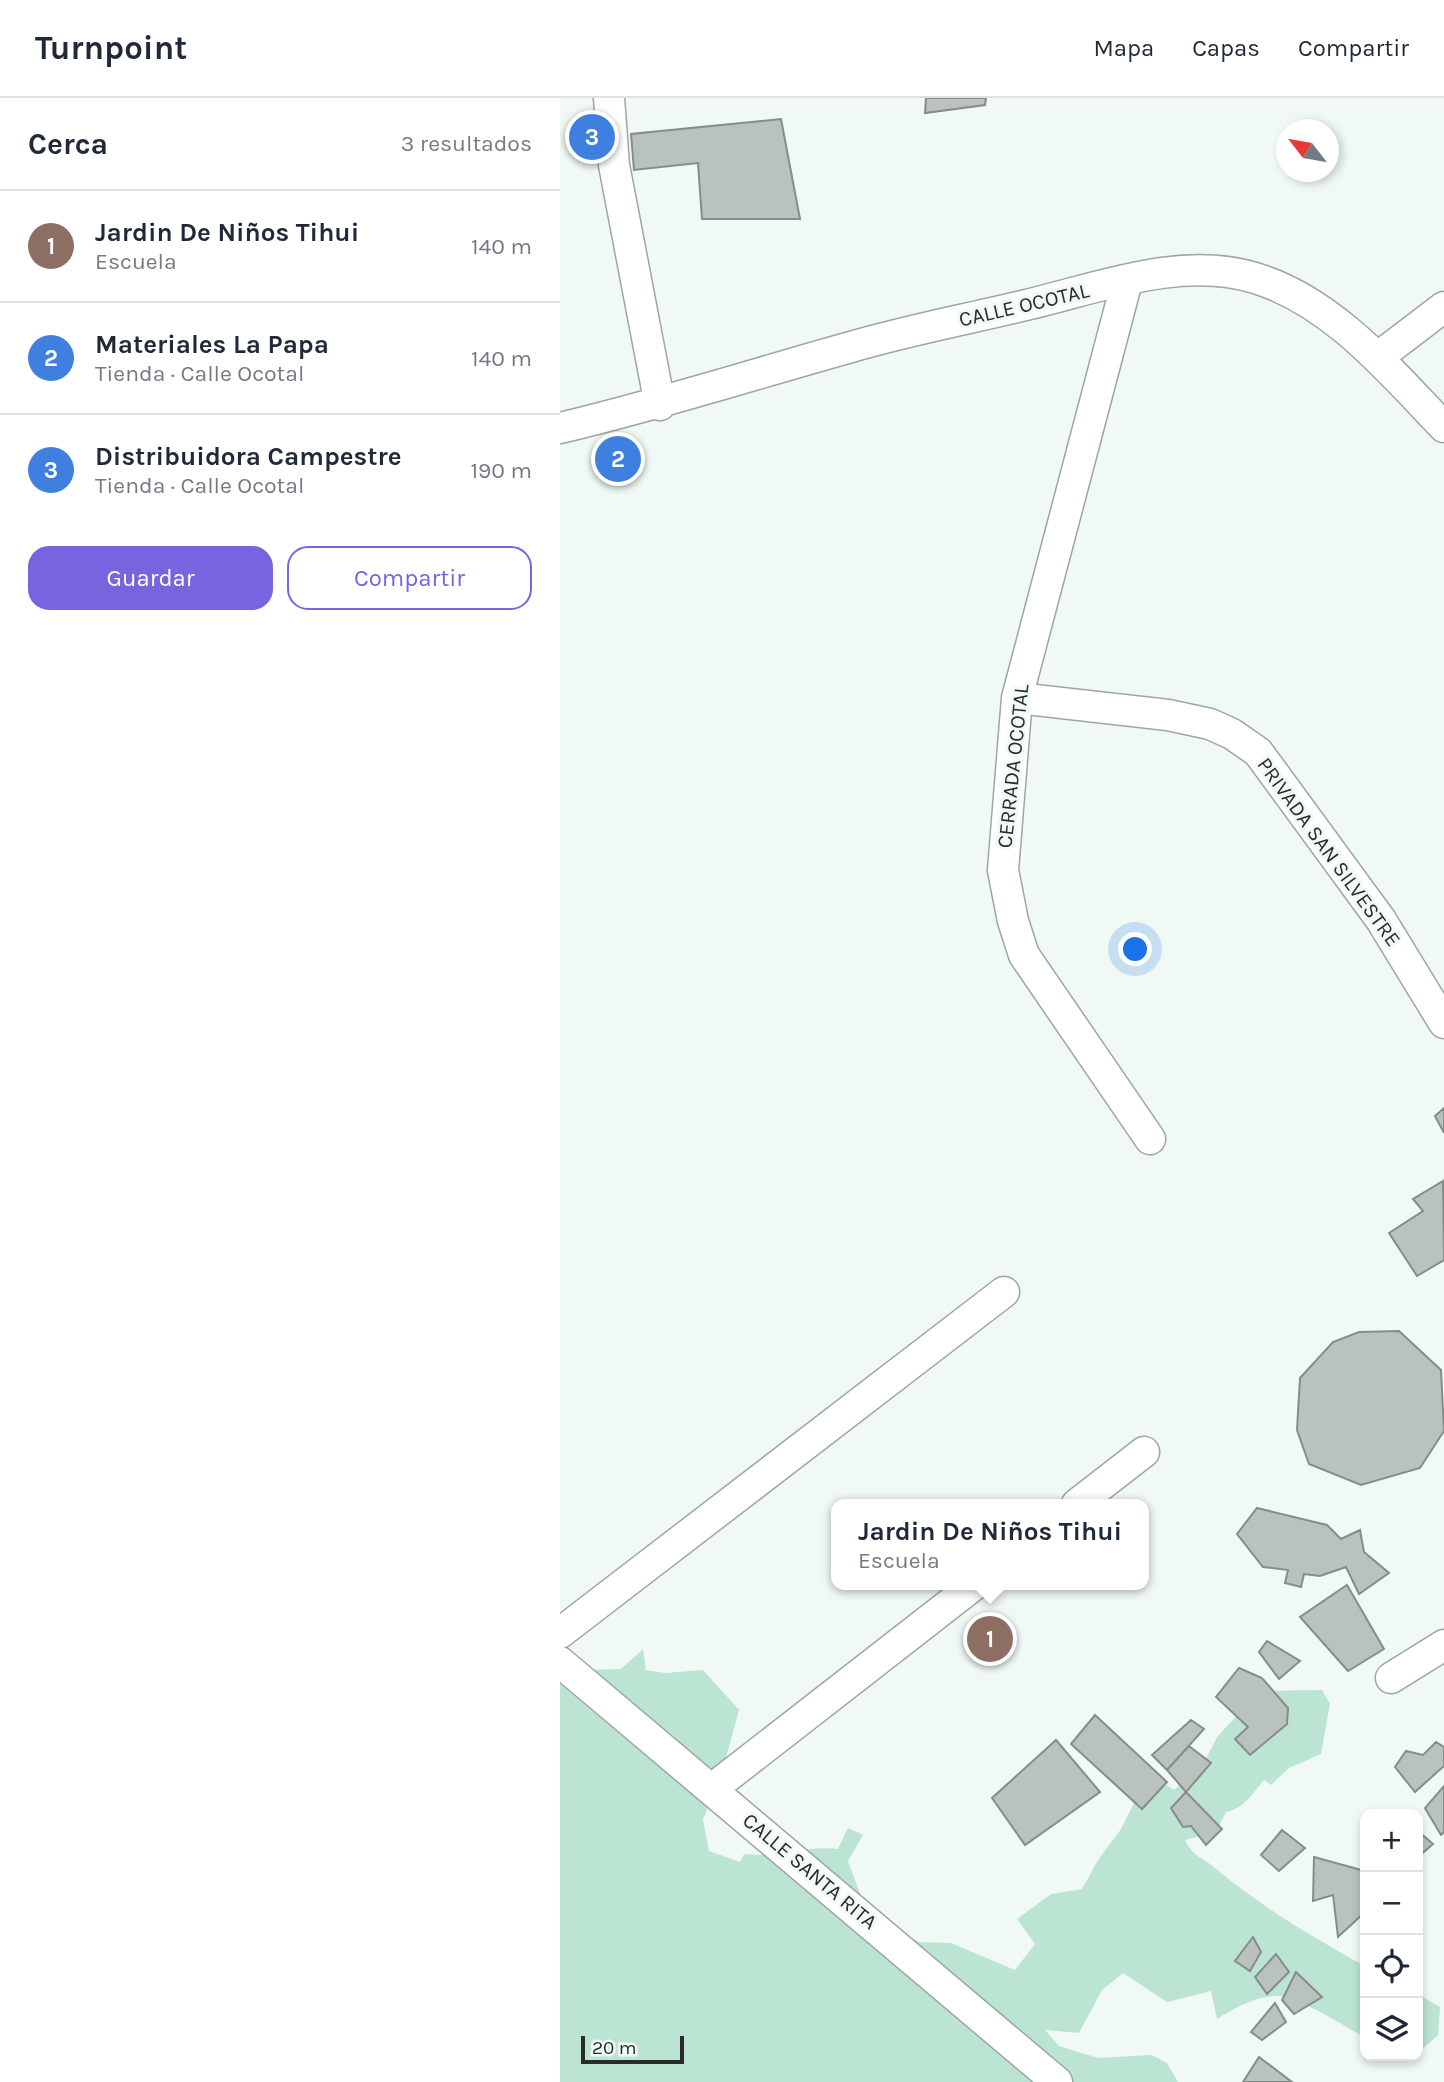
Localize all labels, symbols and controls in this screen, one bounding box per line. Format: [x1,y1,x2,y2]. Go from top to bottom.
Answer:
text: Turnpoint [35,29,187,67]
text: Mapa [1093,34,1154,62]
text: Capas [1192,34,1260,62]
text: Compartir [1298,34,1409,62]
pin: 3 [569,111,615,163]
north arrow [1276,119,1339,182]
text: Cerca [28,126,108,162]
text: 3 resultados [401,130,532,157]
text: Jardin De Niños Tihui [95,217,359,248]
text: 1 [47,233,55,260]
text: 140 m [471,233,532,260]
text: Escuela [95,248,177,275]
street label: CALLE OCOTAL [957,278,1092,332]
text: Materiales La Papa [95,329,329,360]
text: 2 [44,345,58,372]
text: 140 m [471,345,532,372]
text: Tienda · Calle Ocotal [95,360,304,387]
pin: 2 [595,433,641,485]
text: Distribuidora Campestre [95,441,402,472]
text: 3 [44,457,58,484]
text: 190 m [470,457,532,484]
text: Tienda · Calle Ocotal [95,472,304,499]
button: Guardar [28,546,273,610]
button: Compartir [287,546,532,610]
street label: CERRADA OCOTAL [992,683,1034,849]
street label: PRIVADA SAN SILVESTRE [1252,753,1406,951]
your location [1118,932,1152,966]
popup [831,1499,1149,1590]
text: Jardin De Niños Tihui [858,1516,1122,1547]
text: Escuela [858,1547,940,1574]
pin: 1 [967,1613,1013,1665]
street label: CALLE SANTA RITA [738,1808,882,1934]
map controls [1360,1809,1423,2061]
button: + [1360,1809,1423,1872]
button: − [1360,1872,1423,1935]
button: locate [1360,1935,1423,1998]
button: layers [1360,1998,1423,2061]
scale bar [581,2033,684,2065]
text: 20 m [592,2037,637,2059]

